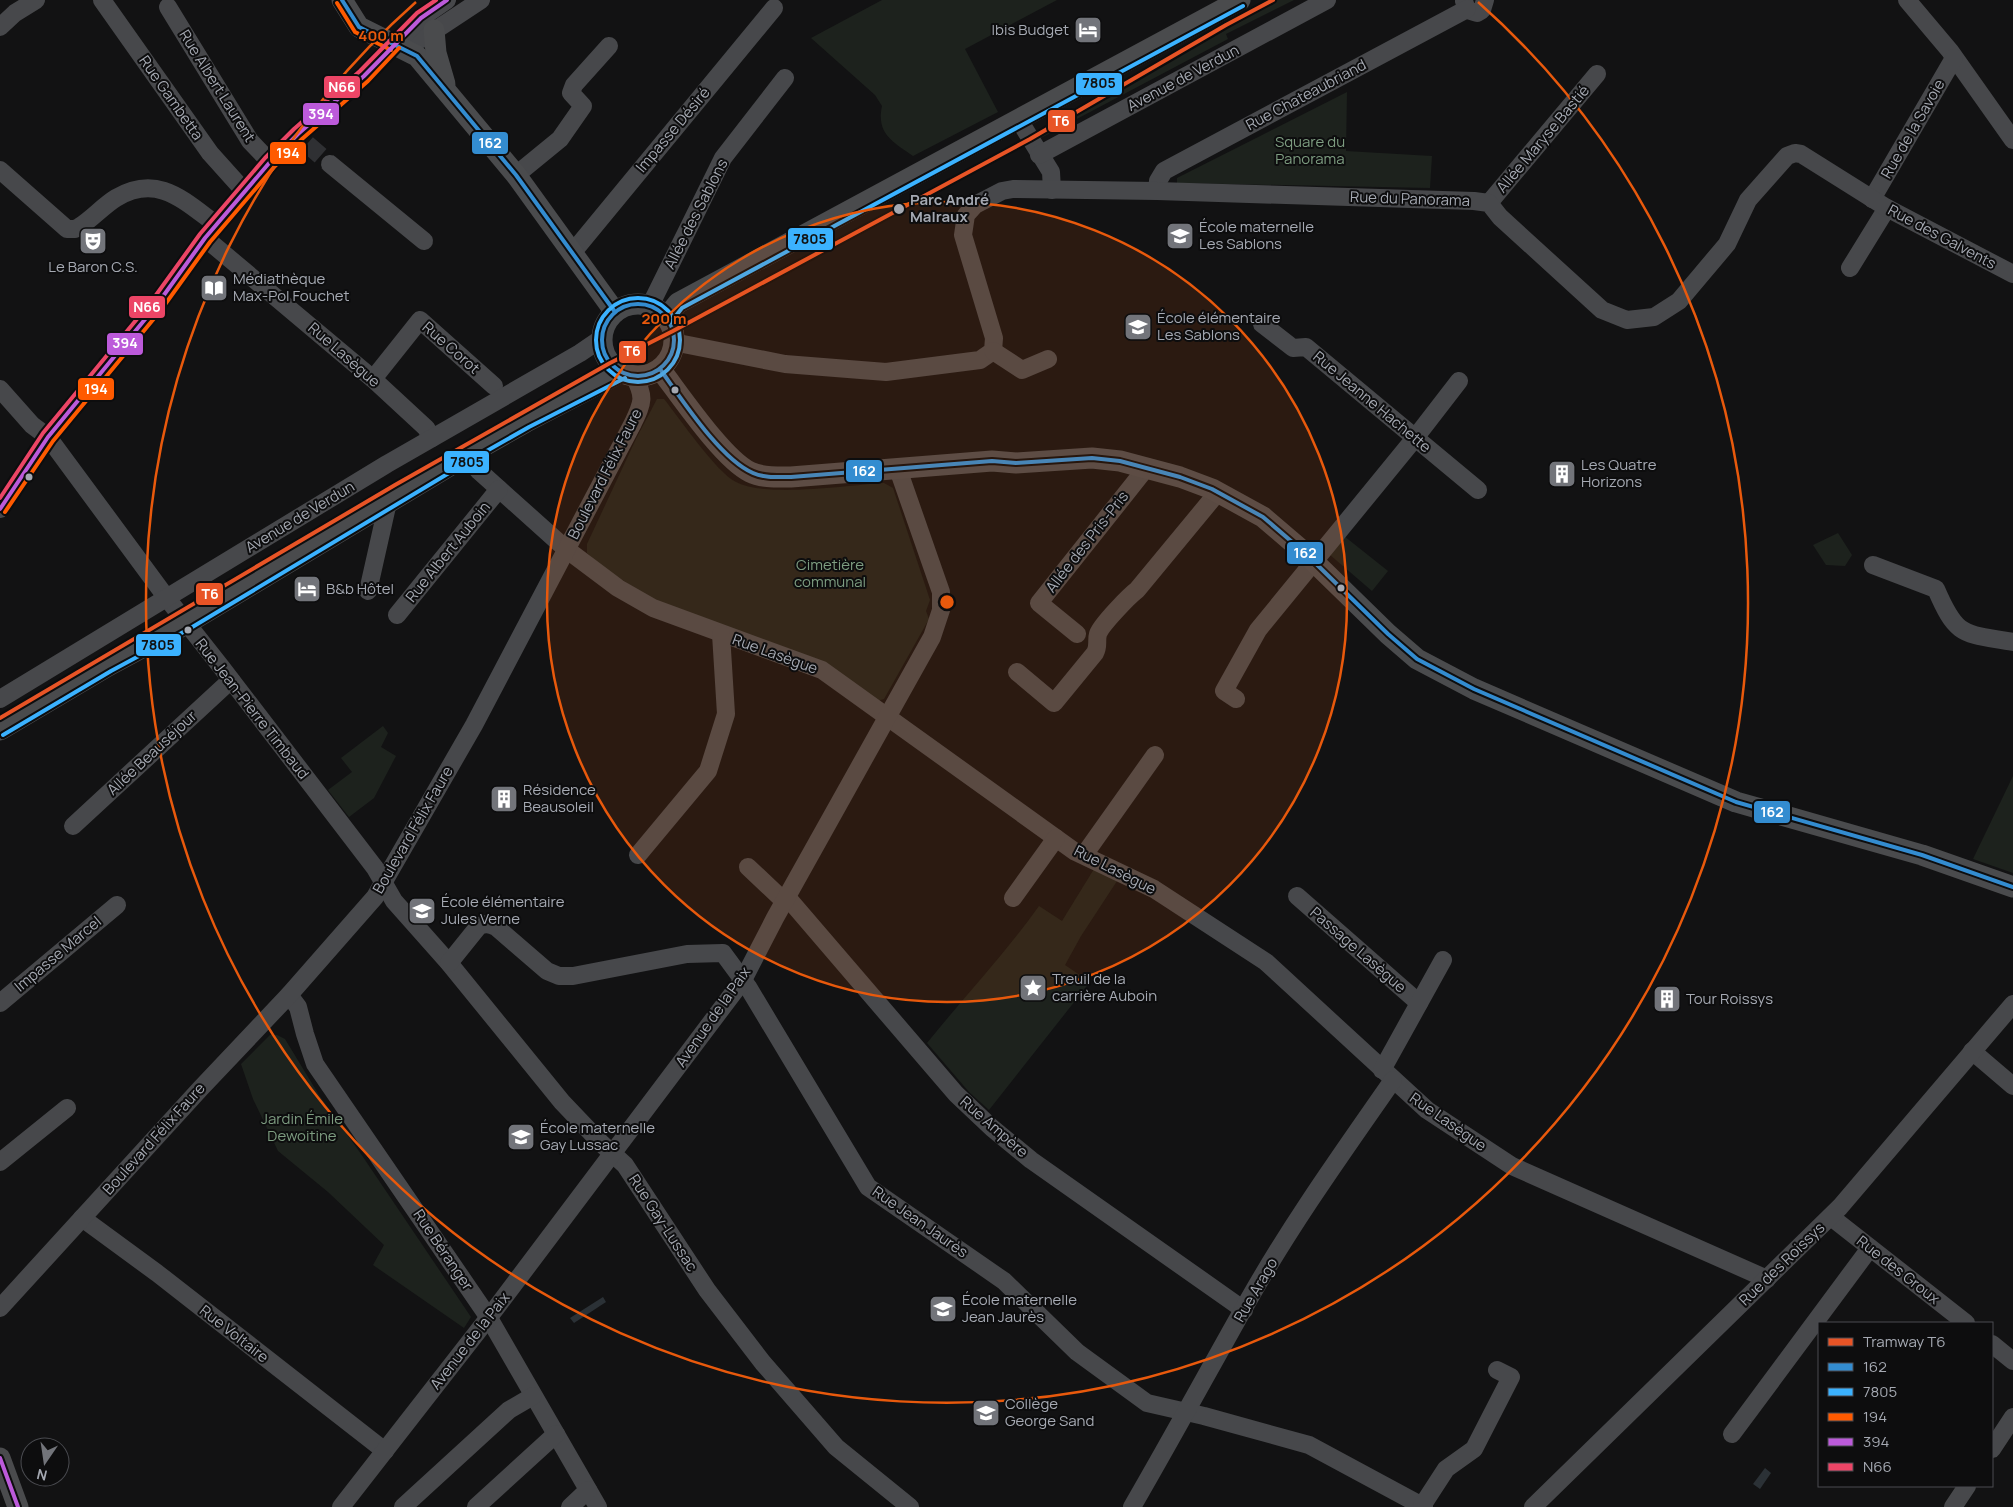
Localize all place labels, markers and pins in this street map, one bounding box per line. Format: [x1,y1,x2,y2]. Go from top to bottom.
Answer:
hotel icon: Ibis Budget [1073,15,1103,45]
place label: Ibis Budget [992,19,1069,40]
place label: Parc André Malraux [910,189,989,227]
marker: Parc André Malraux [892,202,906,216]
place label: École maternelle Les Sablons [1199,216,1314,254]
school or university icon: École maternelle Les Sablons [1165,221,1195,251]
theatre icon: Le Baron C.S. [78,226,108,256]
place label: Le Baron C.S. [48,256,138,277]
place label: Médiathèque Max-Pol Fouchet [233,268,350,306]
library icon: Médiathèque Max-Pol Fouchet [199,273,229,303]
place label: École élémentaire Les Sablons [1157,307,1281,345]
school or university icon: École élémentaire Les Sablons [1123,312,1153,342]
unlabelled marker [670,385,680,395]
place label: Les Quatre Horizons [1581,454,1657,492]
building icon: Les Quatre Horizons [1547,459,1577,489]
unlabelled marker [24,472,34,482]
hotel icon: B&b Hôtel [292,574,322,604]
place label: B&b Hôtel [326,578,394,599]
unlabelled marker [1336,583,1346,593]
centre of rings [938,593,956,611]
unlabelled marker [183,625,193,635]
place label: Résidence Beausoleil [523,779,596,817]
building icon: Résidence Beausoleil [489,784,519,814]
place label: École élémentaire Jules Verne [441,891,565,929]
school or university icon: École élémentaire Jules Verne [407,896,437,926]
place label: Treuil de la carrière Auboin [1052,968,1157,1006]
place icon: Treuil de la carrière Auboin [1018,973,1048,1003]
building icon: Tour Roissys [1652,984,1682,1014]
place label: Tour Roissys [1686,988,1773,1009]
place label: École maternelle Gay Lussac [540,1117,655,1155]
school or university icon: École maternelle Gay Lussac [506,1122,536,1152]
place label: École maternelle Jean Jaurès [962,1289,1077,1327]
school or university icon: École maternelle Jean Jaurès [928,1294,958,1324]
place label: Collège George Sand [1005,1393,1094,1431]
school or university icon: Collège George Sand [971,1398,1001,1428]

